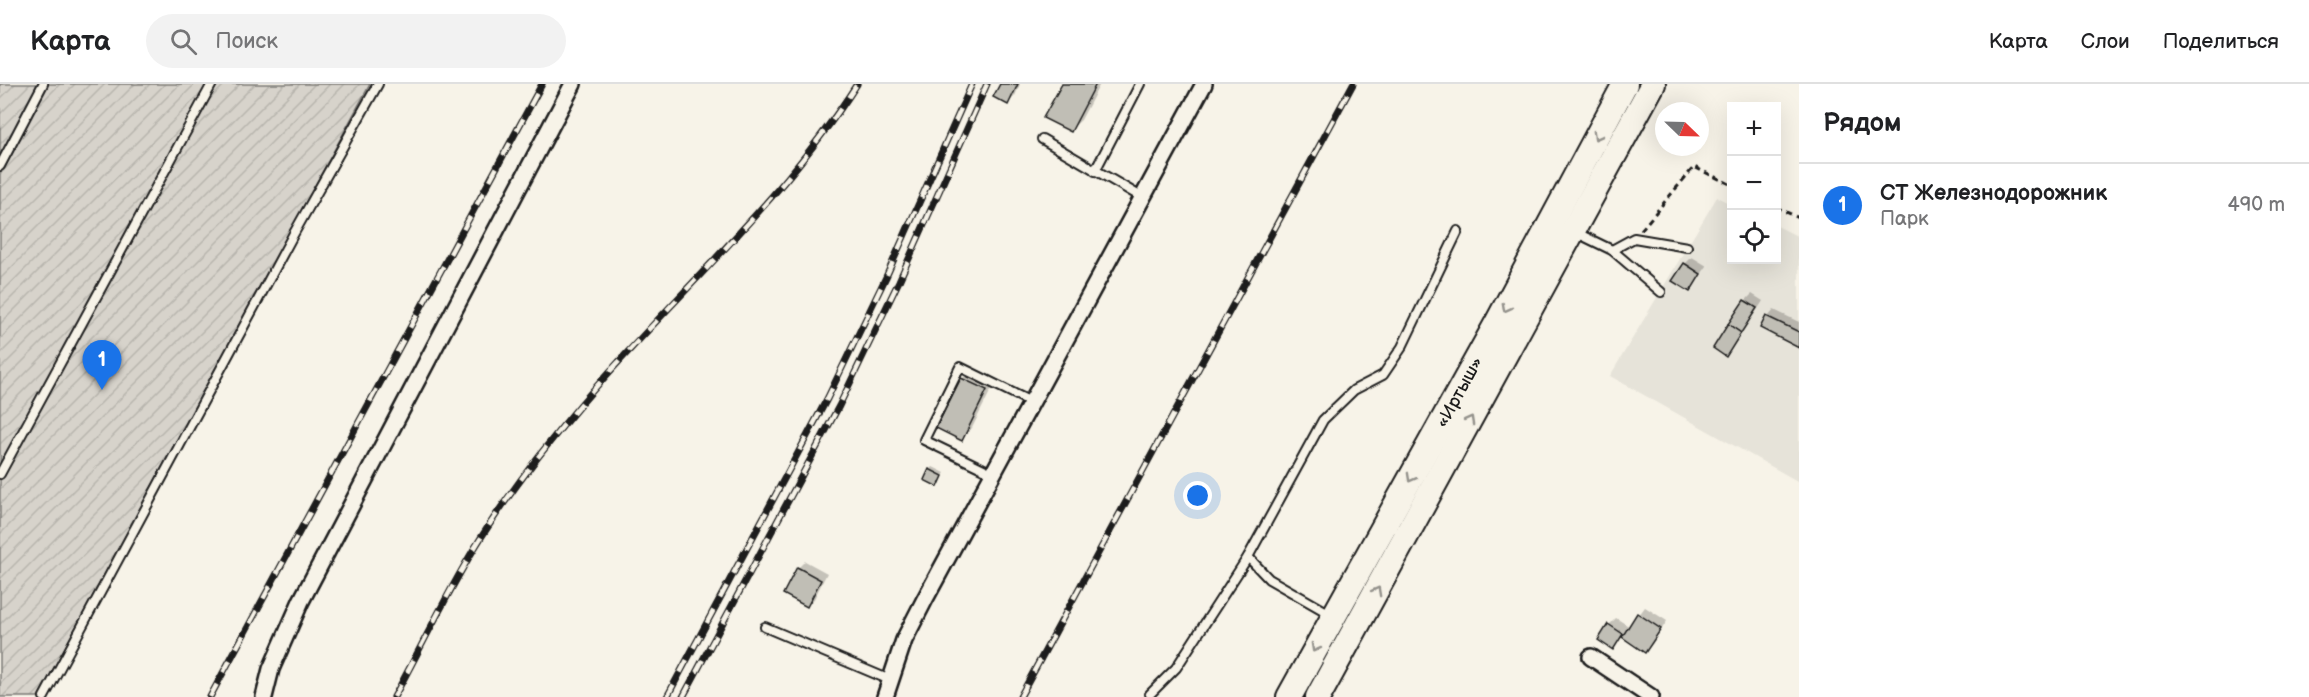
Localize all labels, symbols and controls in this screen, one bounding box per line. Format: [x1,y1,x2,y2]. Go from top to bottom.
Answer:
search box [146,14,566,68]
text: Карта [30,25,110,58]
icon: search [167,25,200,58]
text: Поиск [215,28,278,55]
text: Карта [1989,29,2048,54]
text: Слои [2081,29,2130,54]
text: Поделиться [2163,29,2279,54]
north arrow [1655,102,1709,156]
map controls [1727,102,1781,264]
button: + [1727,102,1781,156]
text: Рядом [1823,108,1901,139]
one-way arrow [1593,129,1604,140]
button: − [1727,156,1781,210]
text: СТ Железнодорожник [1880,180,2107,207]
text: 1 [1838,193,1847,217]
text: 490 m [2228,193,2285,217]
text: Парк [1880,207,1929,231]
button: locate [1727,210,1781,264]
one-way arrow [1502,302,1513,312]
pin: 1 [82,340,122,390]
street label: «Иртыш» [1431,353,1487,431]
one-way arrow [1463,415,1474,426]
one-way arrow [1407,472,1418,482]
your location [1183,481,1212,510]
one-way arrow [1370,587,1381,597]
one-way arrow [1311,642,1323,653]

